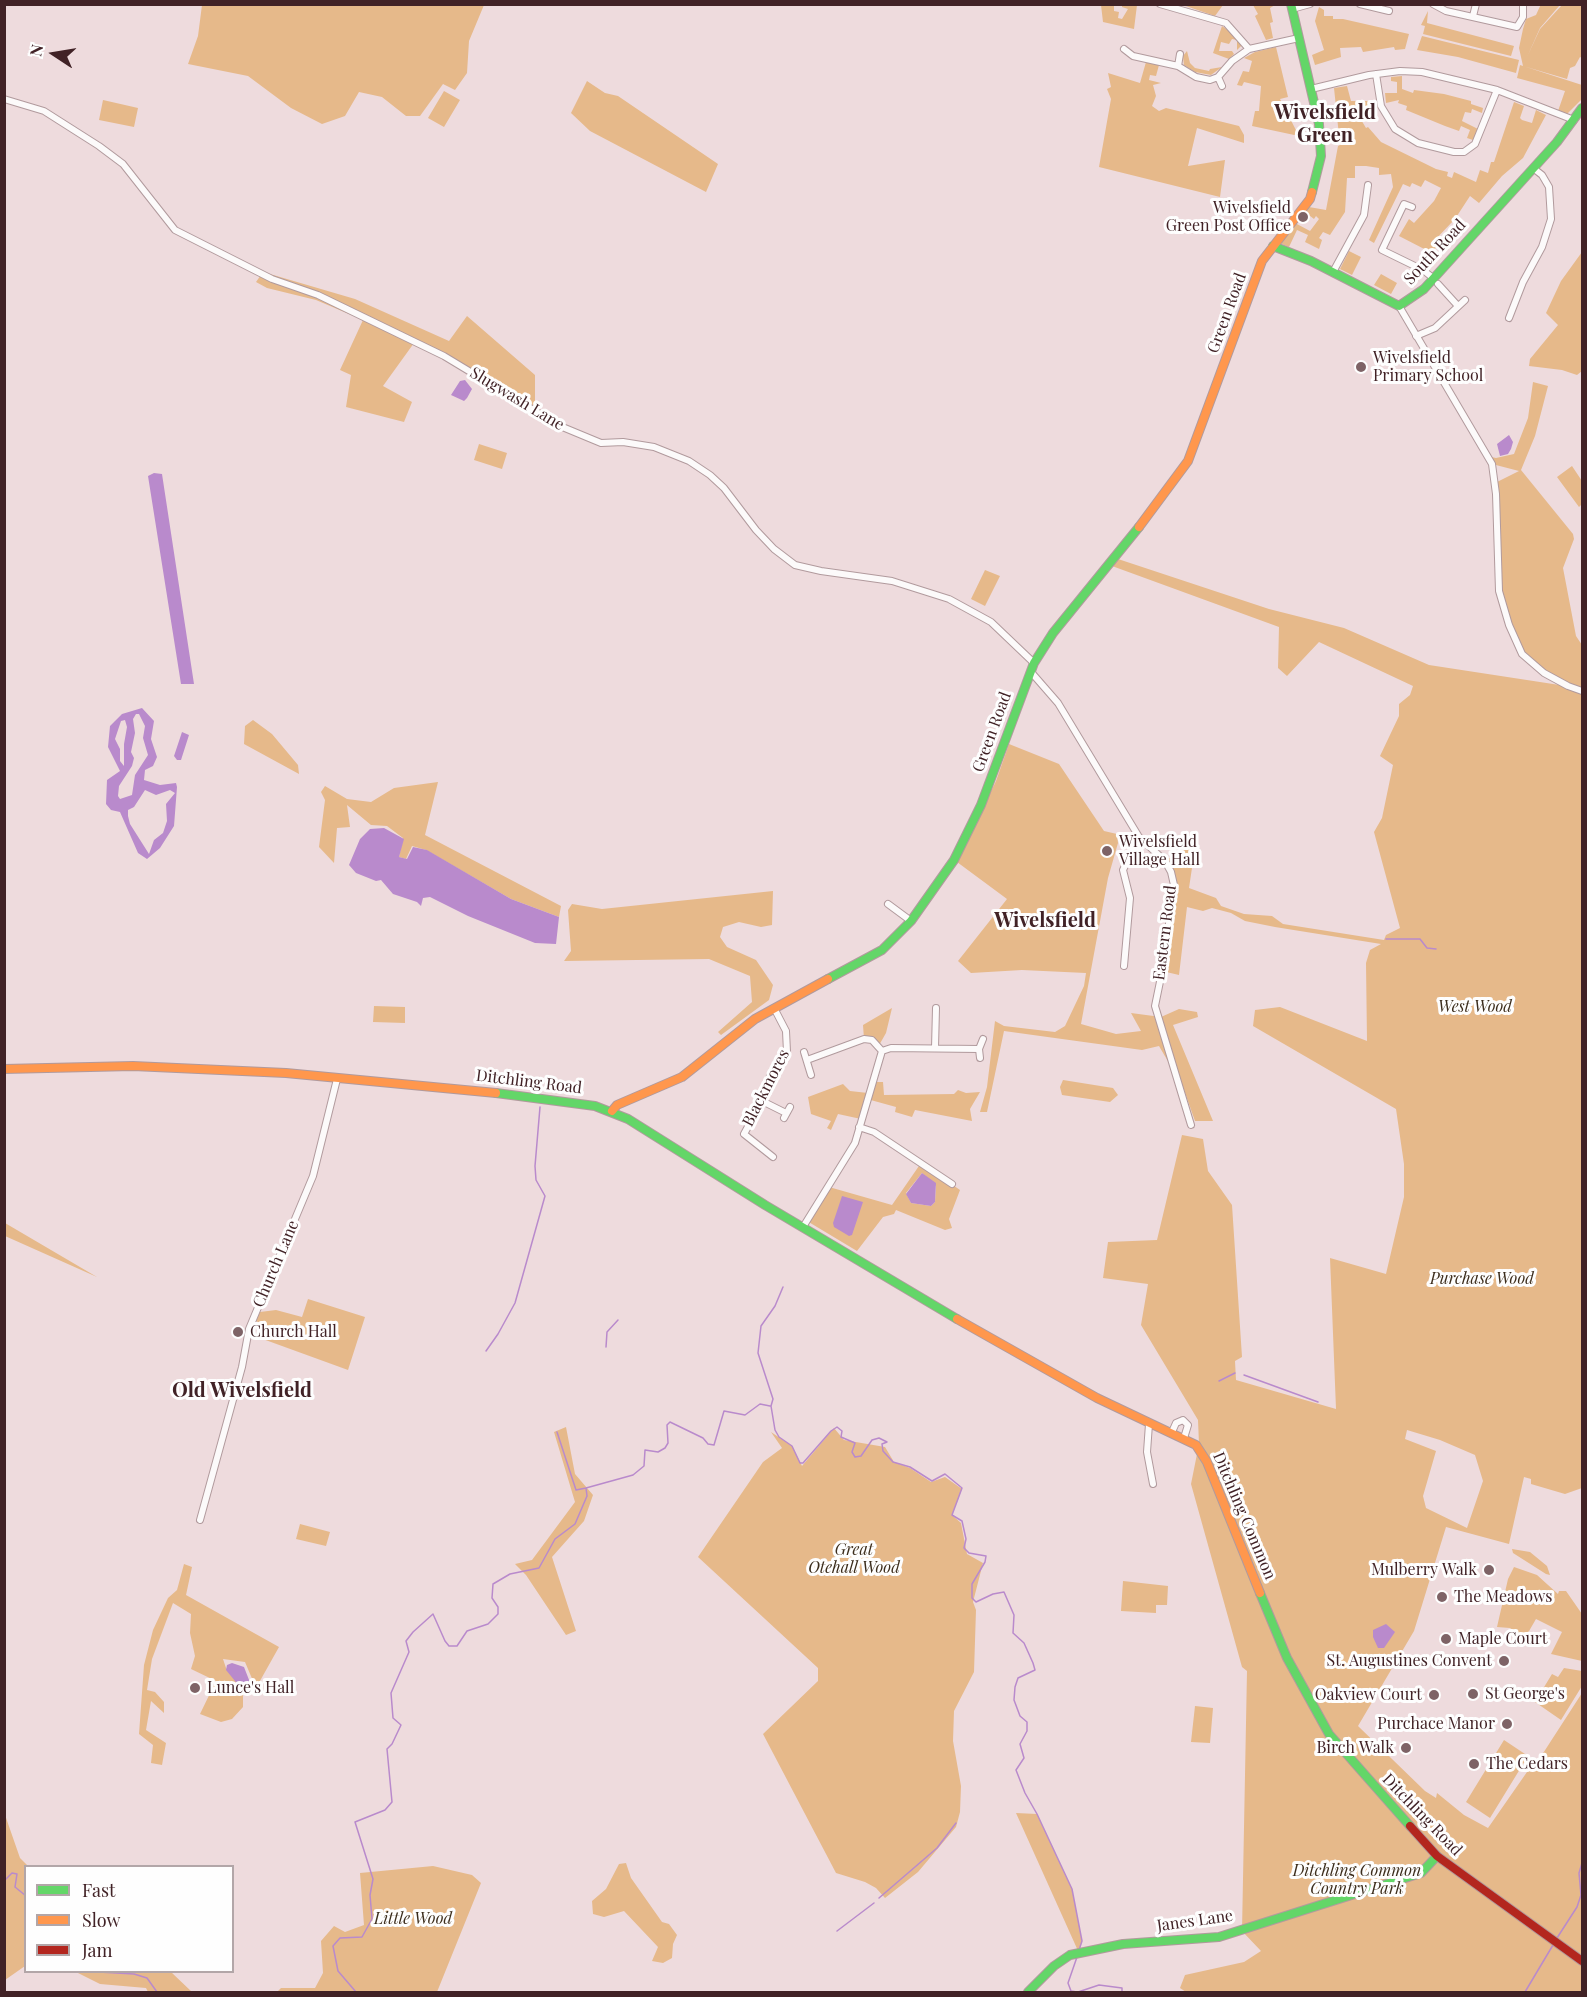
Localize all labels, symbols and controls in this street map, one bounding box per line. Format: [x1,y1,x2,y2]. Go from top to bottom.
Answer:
north arrow [24,24,84,84]
text: N [24,42,47,58]
district label: Wivelsfield Green [1274,101,1376,148]
place label: Wivelsfield Green Post Office [1166,198,1291,236]
marker: Wivelsfield Green Post Office [1296,210,1310,224]
street label: South Road [1400,215,1470,289]
street label: Green Road [1204,270,1250,356]
place label: Wivelsfield Primary School [1373,348,1483,386]
marker: Wivelsfield Primary School [1354,360,1368,374]
street label: Slugwash Lane [466,363,568,435]
street label: Green Road [969,689,1015,775]
place label: Wivelsfield Village Hall [1119,832,1200,870]
marker: Wivelsfield Village Hall [1100,844,1114,858]
street label: Eastern Road [1150,884,1180,982]
district label: Wivelsfield [994,909,1096,933]
park label: West Wood [1438,997,1512,1017]
street label: Blackmores [738,1046,794,1130]
street label: Ditchling Road [475,1066,583,1098]
street label: Church Lane [249,1218,303,1310]
park label: Purchase Wood [1430,1269,1534,1289]
place label: Church Hall [250,1322,337,1342]
marker: Church Hall [231,1325,245,1339]
district label: Old Wivelsfield [172,1379,312,1403]
street label: Ditchling Common [1208,1449,1280,1583]
park label: Great Otehall Wood [808,1540,900,1578]
place label: Mulberry Walk [1371,1560,1477,1580]
marker: Mulberry Walk [1482,1563,1496,1577]
place label: The Meadows [1454,1587,1552,1607]
marker: The Meadows [1435,1590,1449,1604]
place label: Maple Court [1458,1629,1547,1649]
marker: Maple Court [1439,1632,1453,1646]
place label: St. Augustines Convent [1327,1651,1492,1671]
marker: St. Augustines Convent [1497,1654,1511,1668]
place label: Lunce's Hall [207,1678,294,1698]
marker: Lunce's Hall [188,1681,202,1695]
place label: St George's [1485,1684,1565,1704]
place label: Oakview Court [1315,1685,1422,1705]
marker: St George's [1466,1687,1480,1701]
marker: Oakview Court [1427,1688,1441,1702]
place label: Purchace Manor [1377,1714,1495,1734]
marker: Purchace Manor [1500,1717,1514,1731]
place label: Birch Walk [1316,1738,1394,1758]
marker: Birch Walk [1399,1741,1413,1755]
place label: The Cedars [1486,1754,1568,1774]
marker: The Cedars [1467,1757,1481,1771]
street label: Ditchling Road [1378,1770,1466,1860]
park label: Ditchling Common Country Park [1293,1861,1421,1899]
legend [24,1865,234,1973]
text: Fast [82,1878,115,1902]
street label: Janes Lane [1156,1906,1234,1936]
text: Slow [82,1908,120,1932]
park label: Little Wood [374,1909,452,1929]
text: Jam [82,1938,112,1962]

